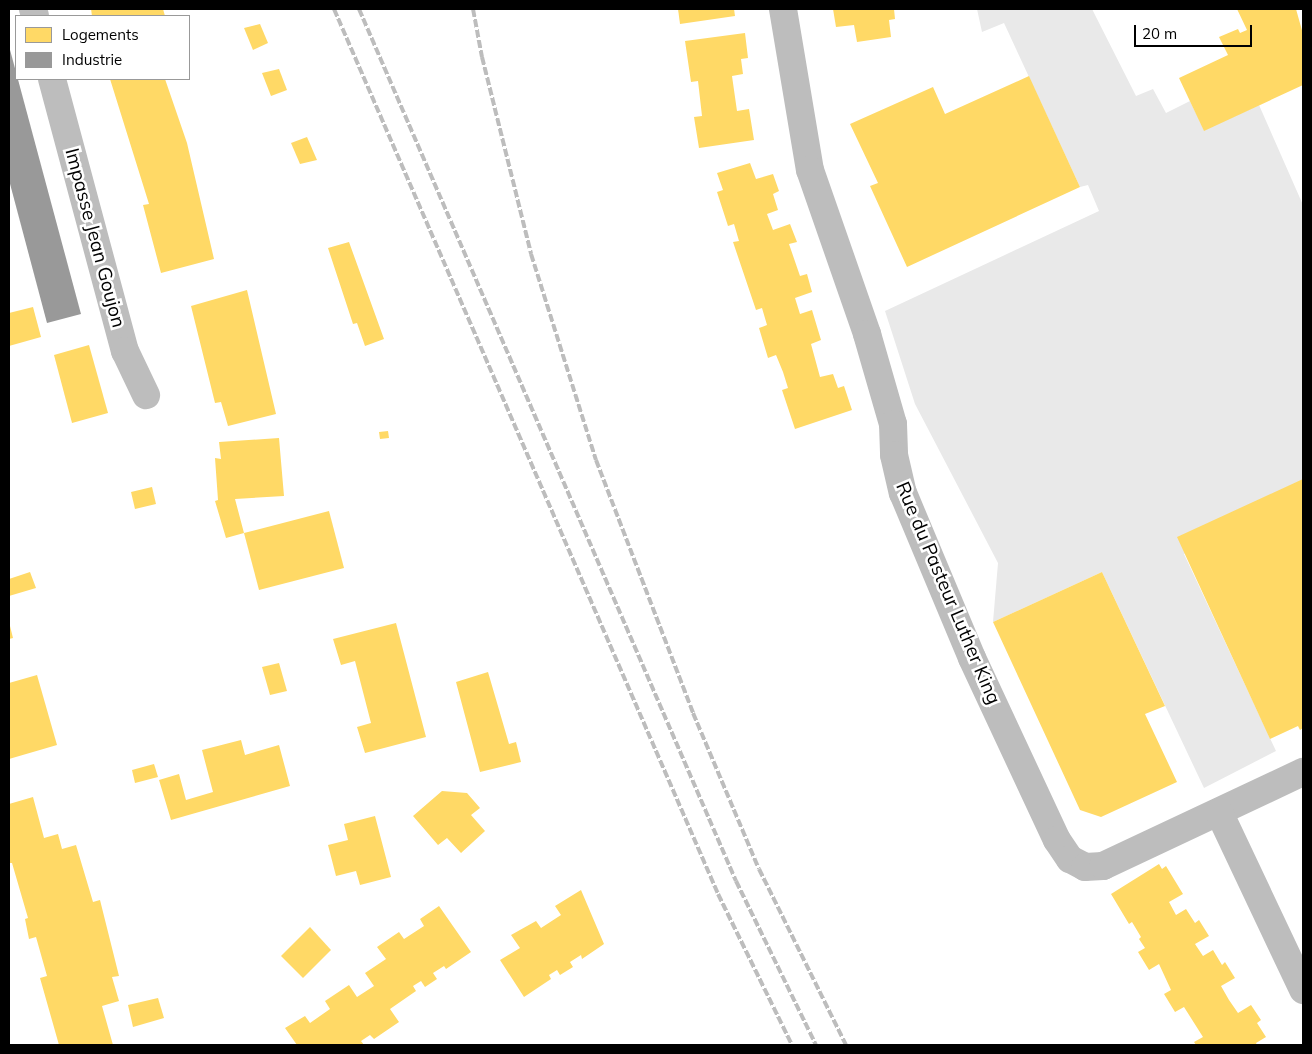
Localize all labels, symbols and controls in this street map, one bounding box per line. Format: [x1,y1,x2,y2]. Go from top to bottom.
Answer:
legend [15,15,190,80]
scale bar [1137,15,1254,47]
text: 20 m [1142,24,1177,43]
text: Logements [62,25,139,44]
text: Industrie [62,50,122,69]
street label: Impasse Jean Goujon [60,146,130,330]
street label: Rue du Pasteur Luther King [891,478,1005,708]

